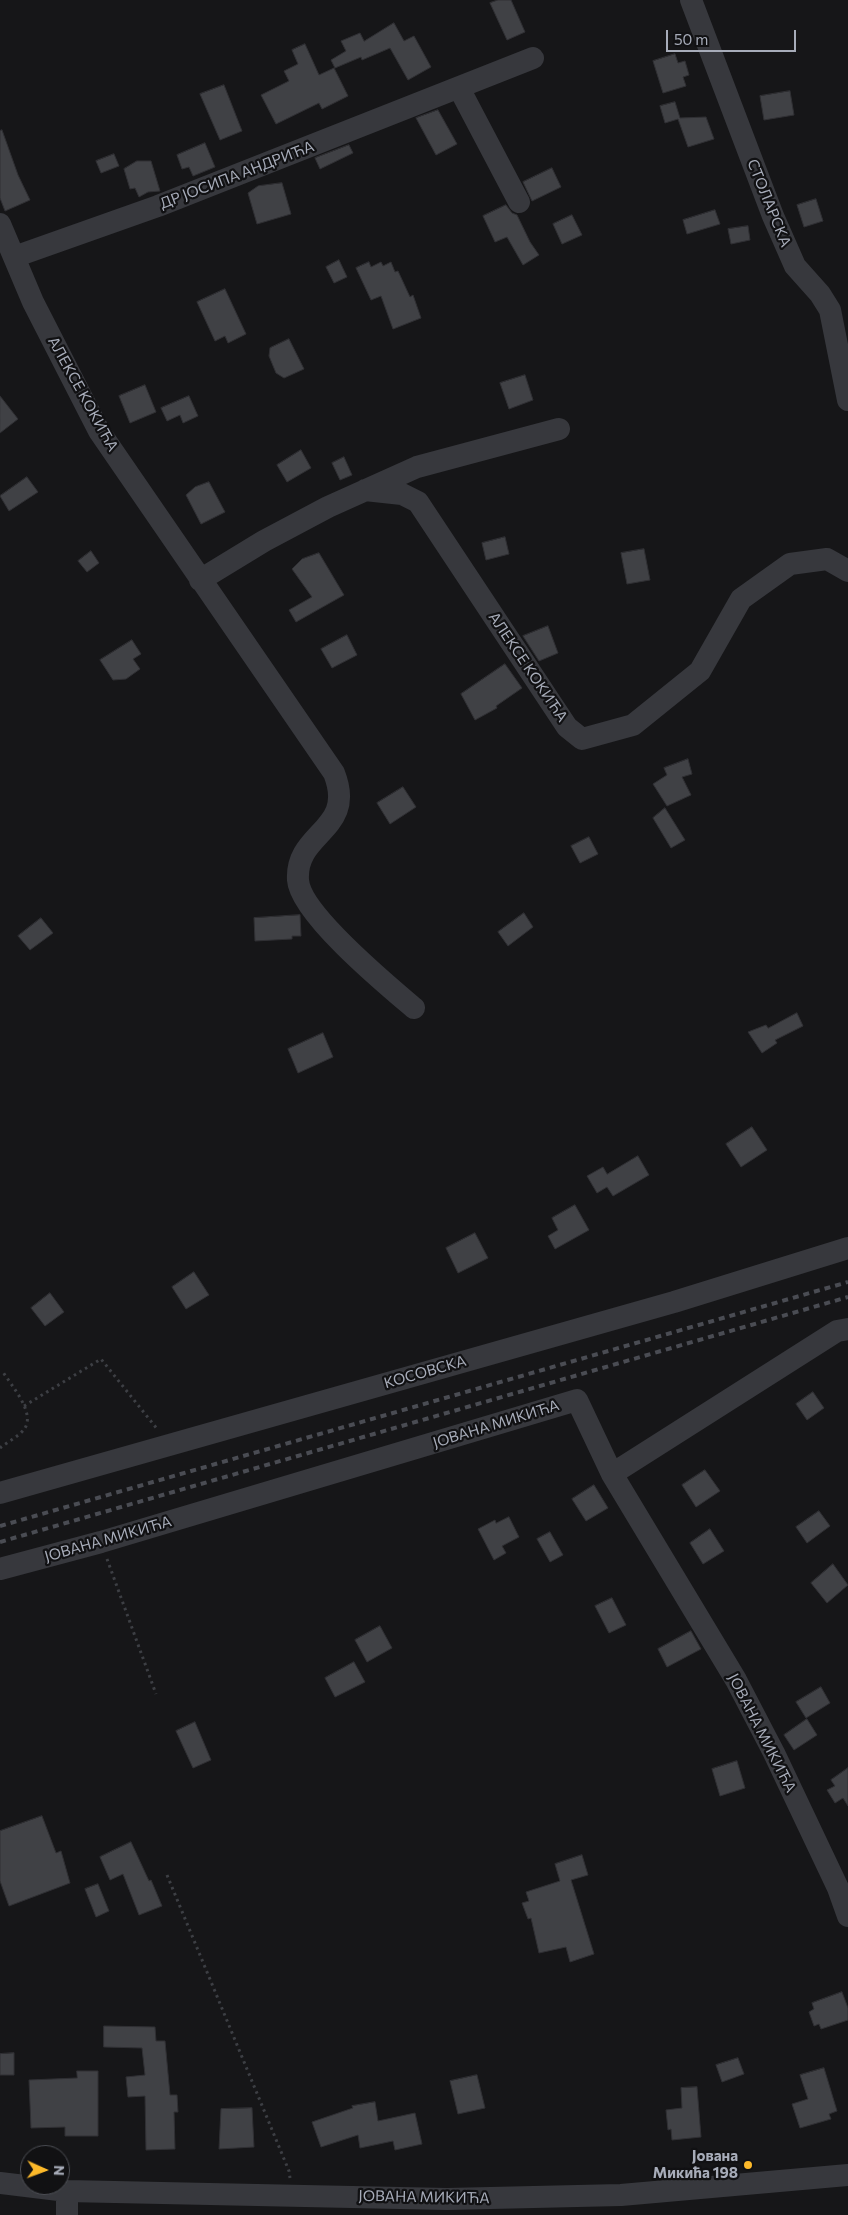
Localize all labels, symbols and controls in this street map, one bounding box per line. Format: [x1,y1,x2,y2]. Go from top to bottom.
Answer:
scale bar [668,20,798,52]
text: 50 m [674,30,708,48]
street label: ДР ЈОСИПА АНДРИЋА [157,137,317,213]
street label: СТОЛАРСКА [743,156,795,250]
street label: АЛЕКСЕ КОКИЋА [44,334,122,454]
street label: АЛЕКСЕ КОКИЋА [485,609,571,725]
street label: КОСОВСКА [382,1352,468,1392]
street label: ЈОВАНА МИКИЋА [431,1396,561,1452]
street label: ЈОВАНА МИКИЋА [42,1512,174,1566]
street label: ЈОВАНА МИКИЋА [724,1670,800,1796]
north arrow [20,2145,70,2195]
place label: Јована Микића 198 [653,2147,738,2182]
marker: Јована Микића 198 [742,2159,754,2171]
text: N [51,2165,68,2176]
street label: ЈОВАНА МИКИЋА [358,2187,490,2207]

